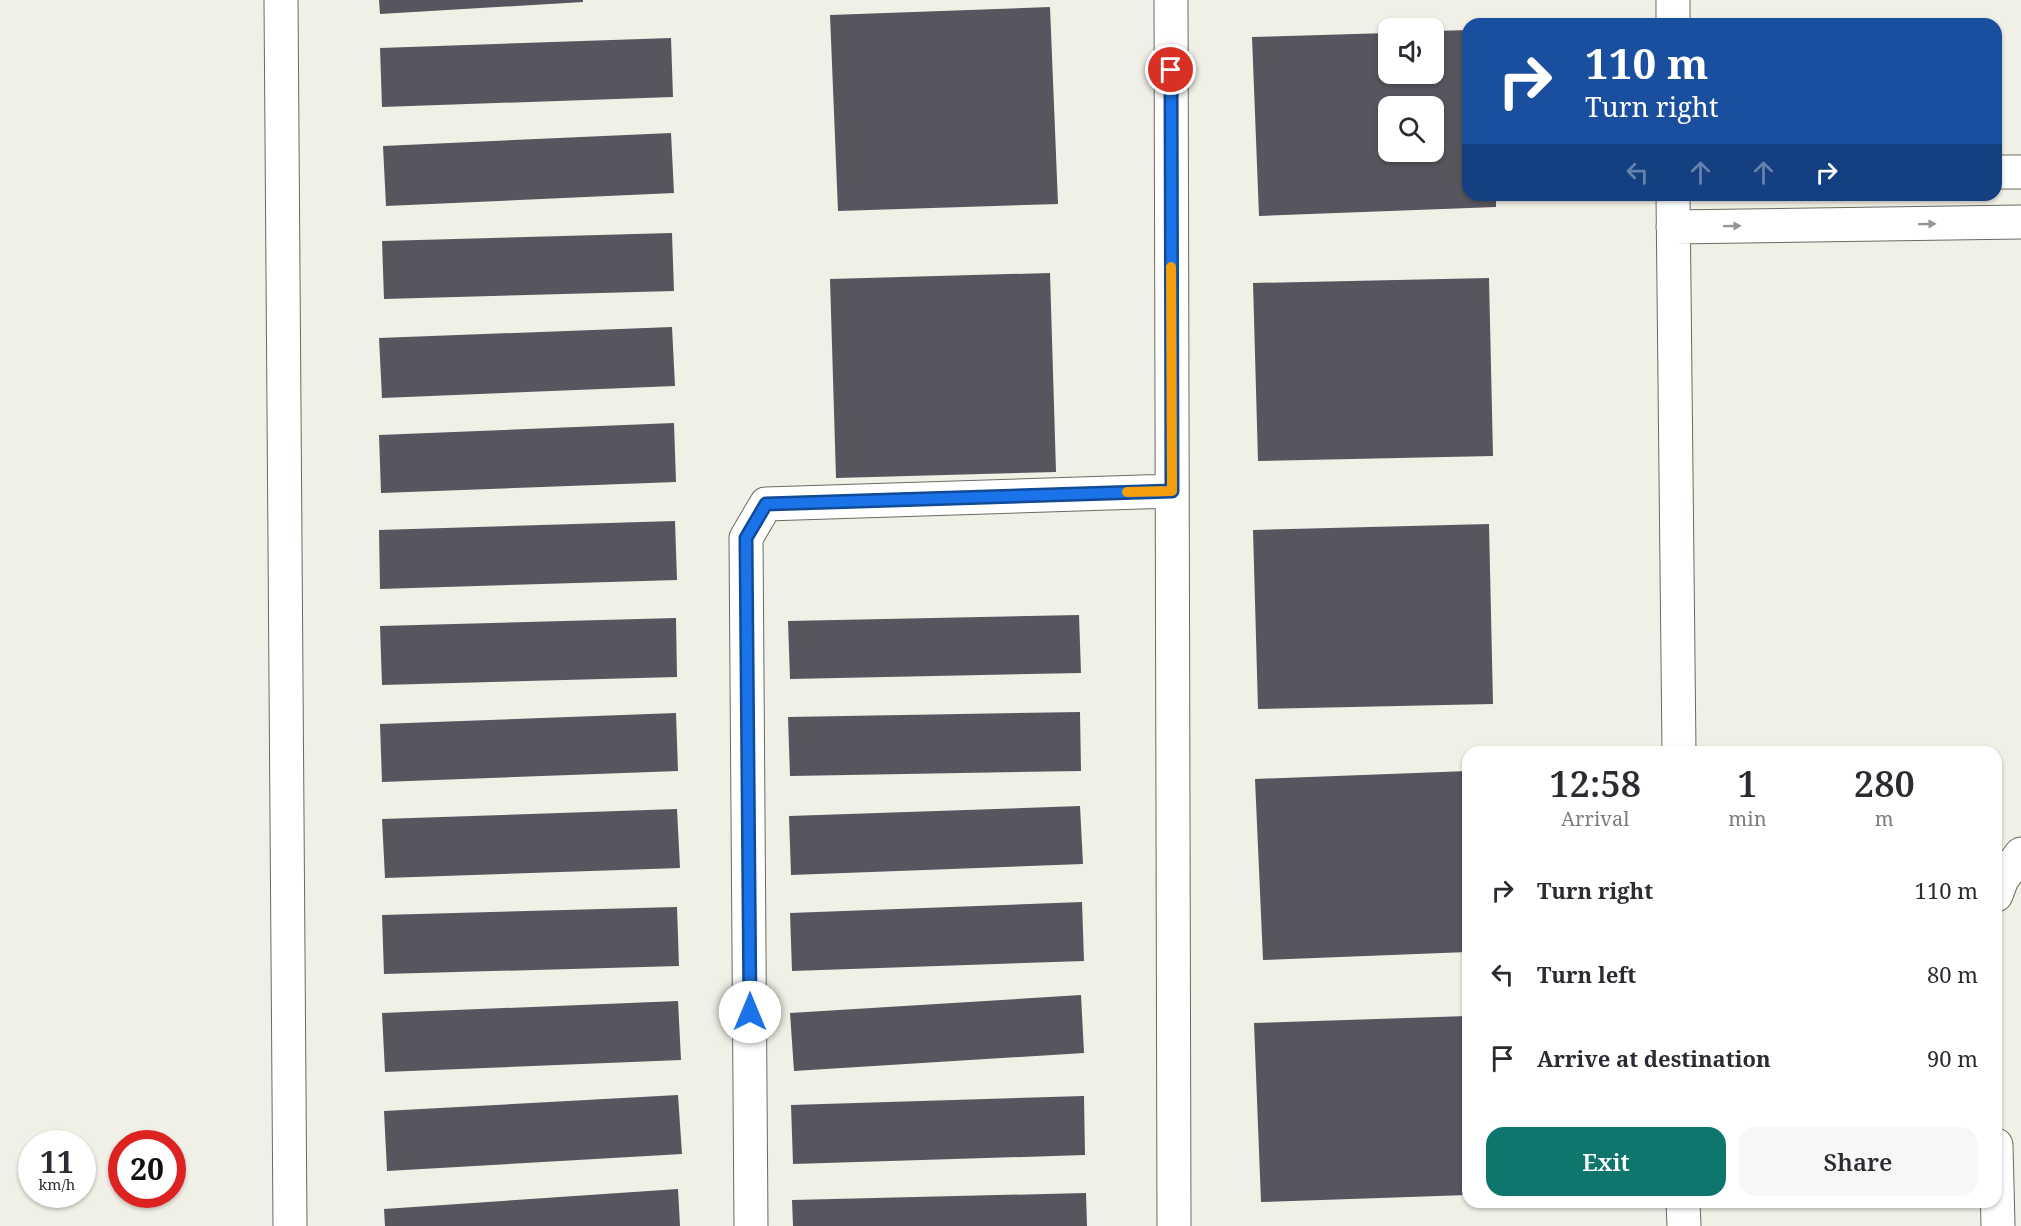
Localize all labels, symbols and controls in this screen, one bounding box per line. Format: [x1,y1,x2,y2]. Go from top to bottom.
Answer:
map controls [1378,18,1444,162]
button: sound [1378,18,1444,84]
text: 110 m [1585,34,1709,91]
icon: right [1486,42,1564,120]
pin [1145,44,1196,95]
icon: arrive [1154,53,1187,86]
text: Turn right [1585,88,1718,125]
button: search [1378,96,1444,162]
icon: left [1621,156,1654,189]
icon: ahead [1684,156,1717,189]
icon: ahead [1747,156,1780,189]
icon: right [1810,156,1843,189]
one-way arrow [1917,219,1936,228]
one-way arrow [1722,221,1741,231]
text: 12:58 [1549,759,1641,808]
text: 1 [1737,759,1758,808]
text: 280 [1854,759,1915,808]
text: Arrival [1561,805,1629,832]
text: min [1728,805,1767,832]
text: m [1875,805,1894,832]
icon: right [1486,874,1519,907]
text: Turn right [1537,875,1653,905]
text: 110 m [1915,875,1978,905]
icon: left [1486,958,1519,991]
text: Turn left [1537,959,1636,989]
text: 80 m [1927,959,1978,989]
position arrow [718,980,782,1044]
icon: arrive [1486,1042,1519,1075]
text: Arrive at destination [1537,1043,1771,1073]
text: 90 m [1927,1043,1978,1073]
button: Exit [1486,1127,1726,1196]
button: Share [1738,1127,1978,1196]
speed limit sign: 20 [108,1130,186,1208]
text: 11 [40,1141,74,1182]
text: km/h [39,1174,75,1194]

